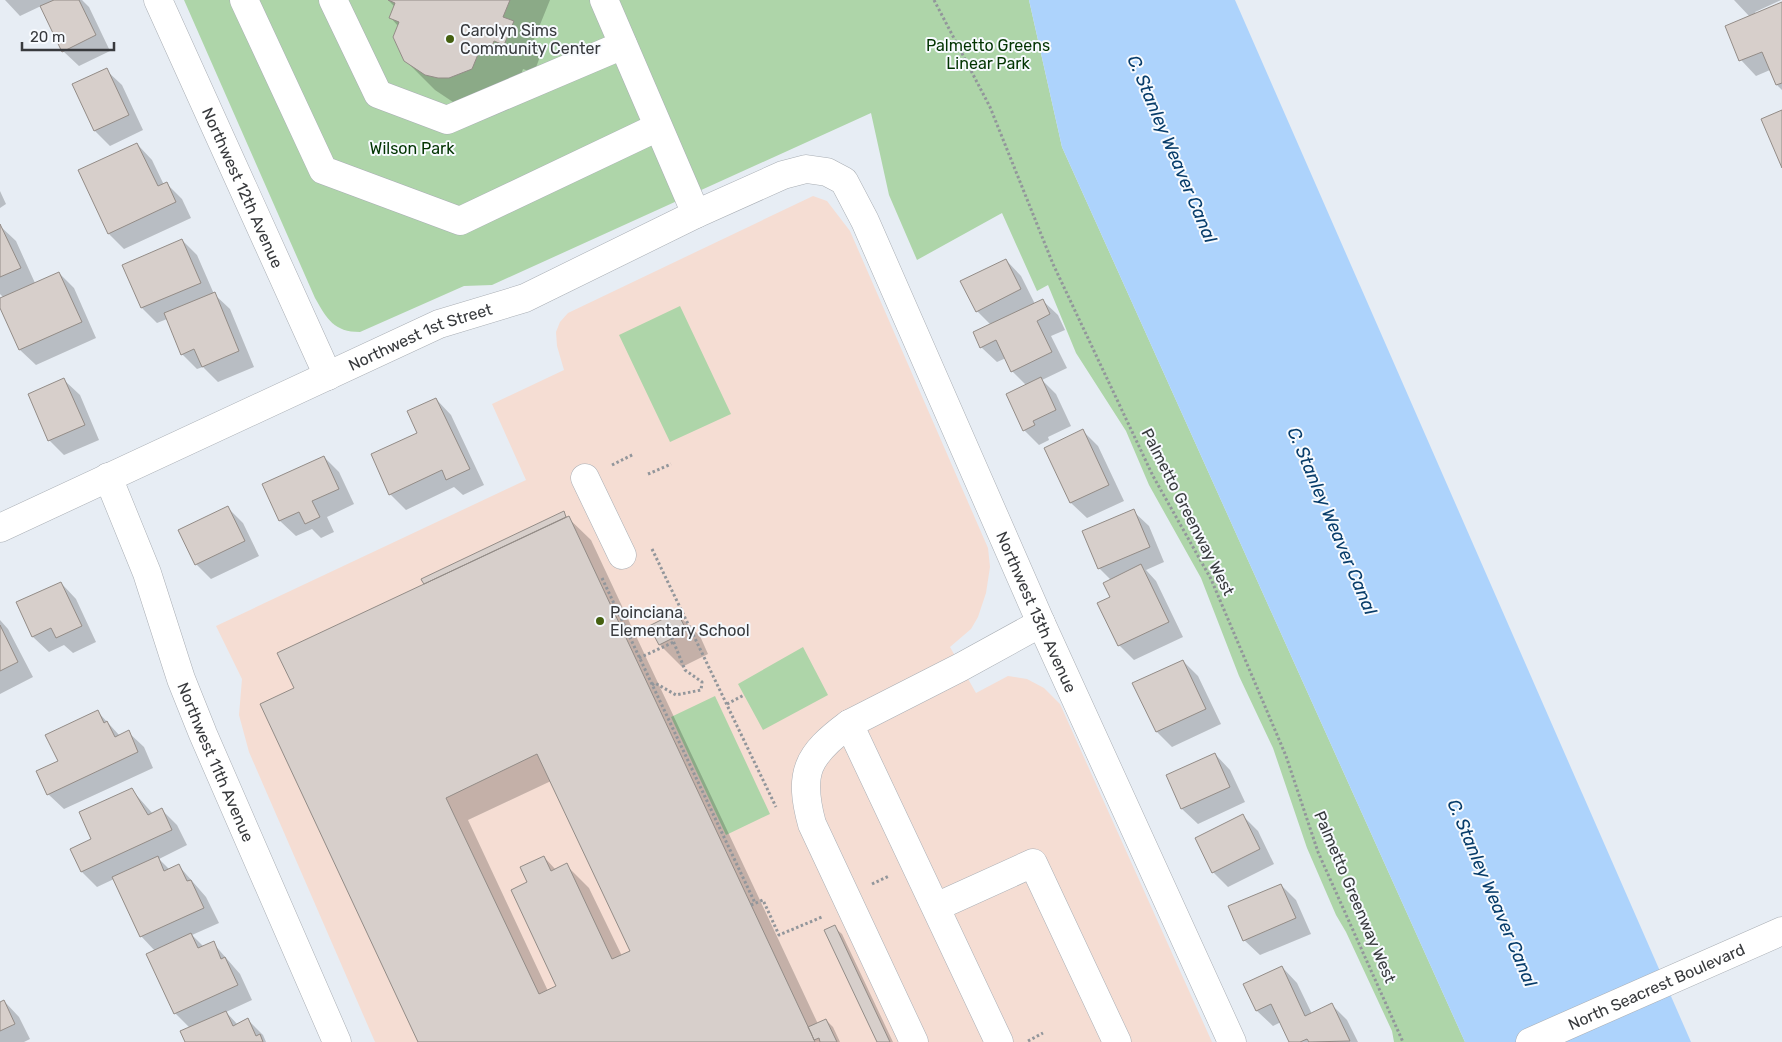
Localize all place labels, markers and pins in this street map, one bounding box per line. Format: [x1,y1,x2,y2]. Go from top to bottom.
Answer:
place label: Carolyn Sims Community Center [460,21,601,58]
marker: Carolyn Sims Community Center [444,33,456,45]
place label: Poinciana Elementary School [610,603,750,640]
marker: Poinciana Elementary School [594,615,606,627]

